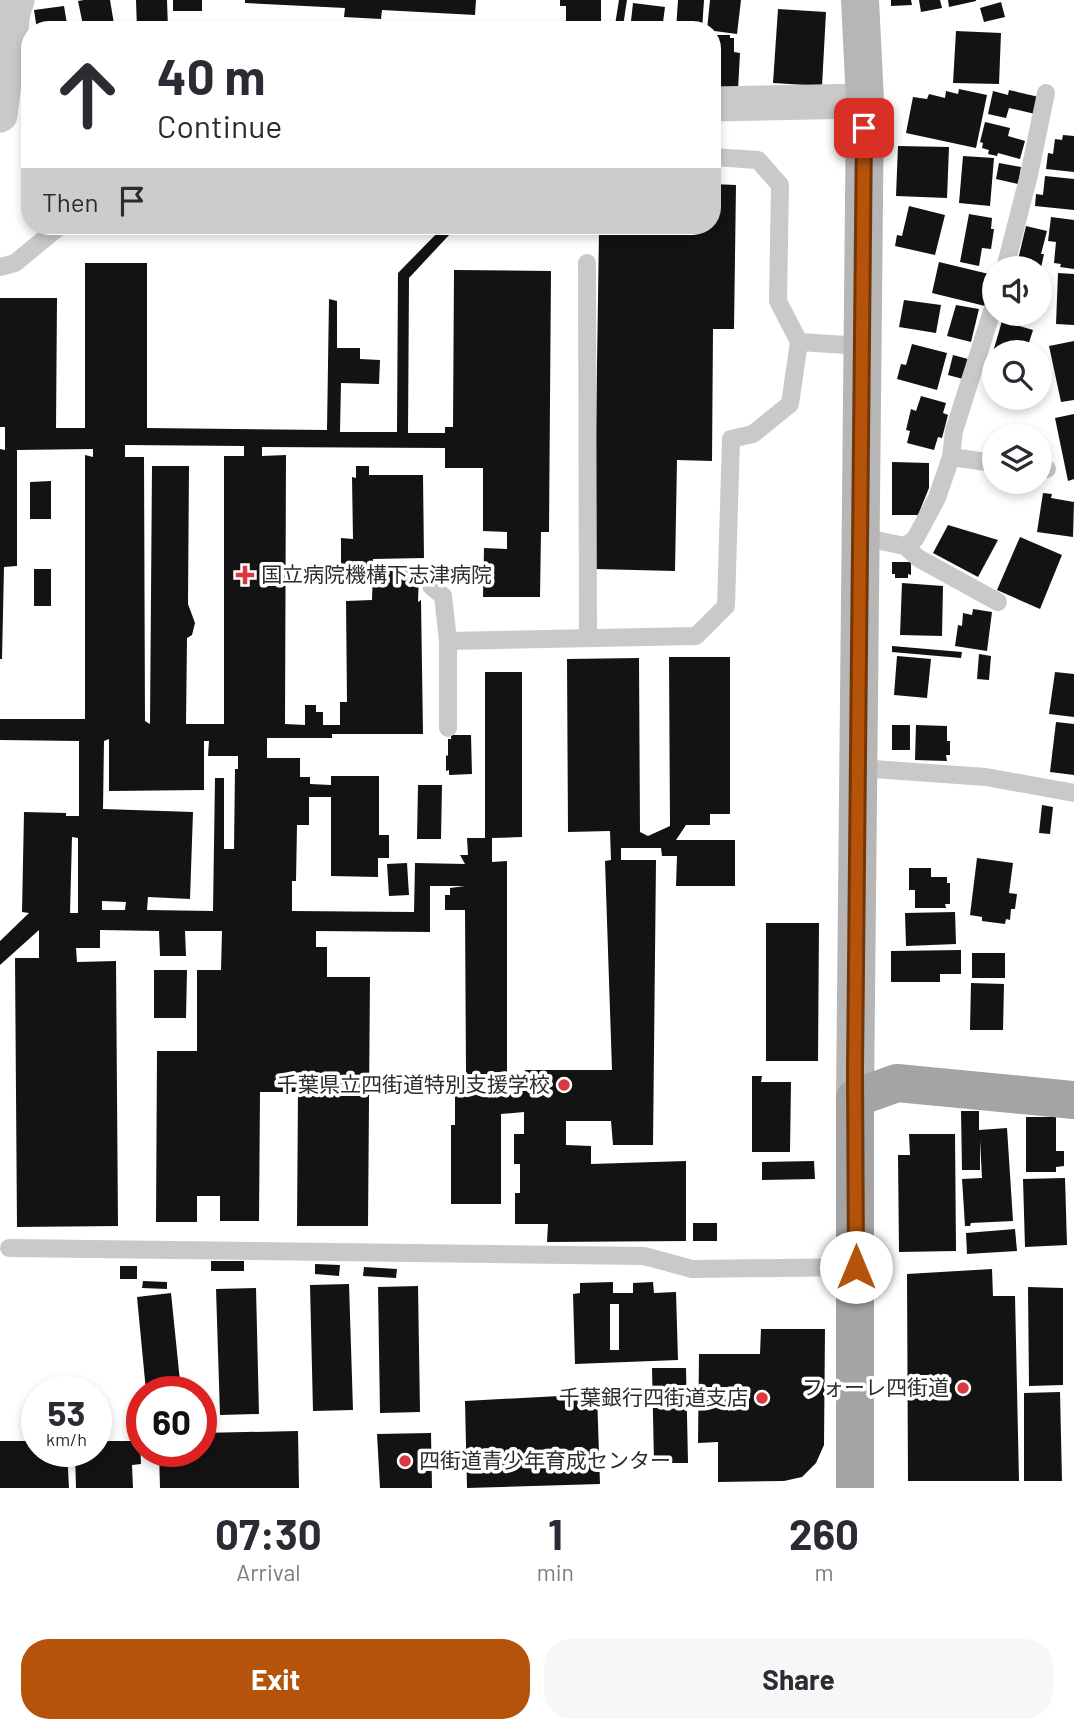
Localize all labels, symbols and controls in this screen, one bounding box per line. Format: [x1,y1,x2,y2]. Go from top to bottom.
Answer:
text: 40 m [157,46,265,105]
icon: ahead [42,49,133,140]
pin [834,98,894,158]
text: Continue [157,106,282,144]
icon: arrive [845,109,883,147]
icon: arrive [113,182,151,220]
text: Then [42,186,99,217]
map controls [982,256,1052,494]
button: sound [982,256,1052,326]
button: search [982,340,1052,410]
button: layers [982,424,1052,494]
place label: 国立病院機構下志津病院 [261,561,492,586]
marker: 国立病院機構下志津病院 [235,565,255,585]
place label: 千葉県立四街道特別支援学校 [277,1071,550,1096]
marker: 千葉県立四街道特別支援学校 [556,1077,572,1093]
position arrow [819,1230,893,1304]
place label: フォーレ四街道 [802,1374,949,1399]
speed limit sign: 60 [126,1376,217,1467]
marker: フォーレ四街道 [955,1380,971,1396]
place label: 千葉銀行四街道支店 [559,1384,748,1409]
marker: 千葉銀行四街道支店 [754,1390,770,1406]
text: 53 [48,1391,85,1433]
text: km/h [46,1428,87,1450]
place label: 四街道青少年育成センター [419,1447,671,1472]
marker: 四街道青少年育成センター [397,1453,413,1469]
text: 07:30 [215,1508,322,1558]
text: 1 [548,1508,563,1558]
text: 260 [789,1508,859,1558]
text: Arrival [236,1558,300,1586]
text: min [537,1558,574,1586]
text: m [814,1558,834,1586]
button: Exit [21,1639,530,1719]
button: Share [544,1639,1053,1719]

